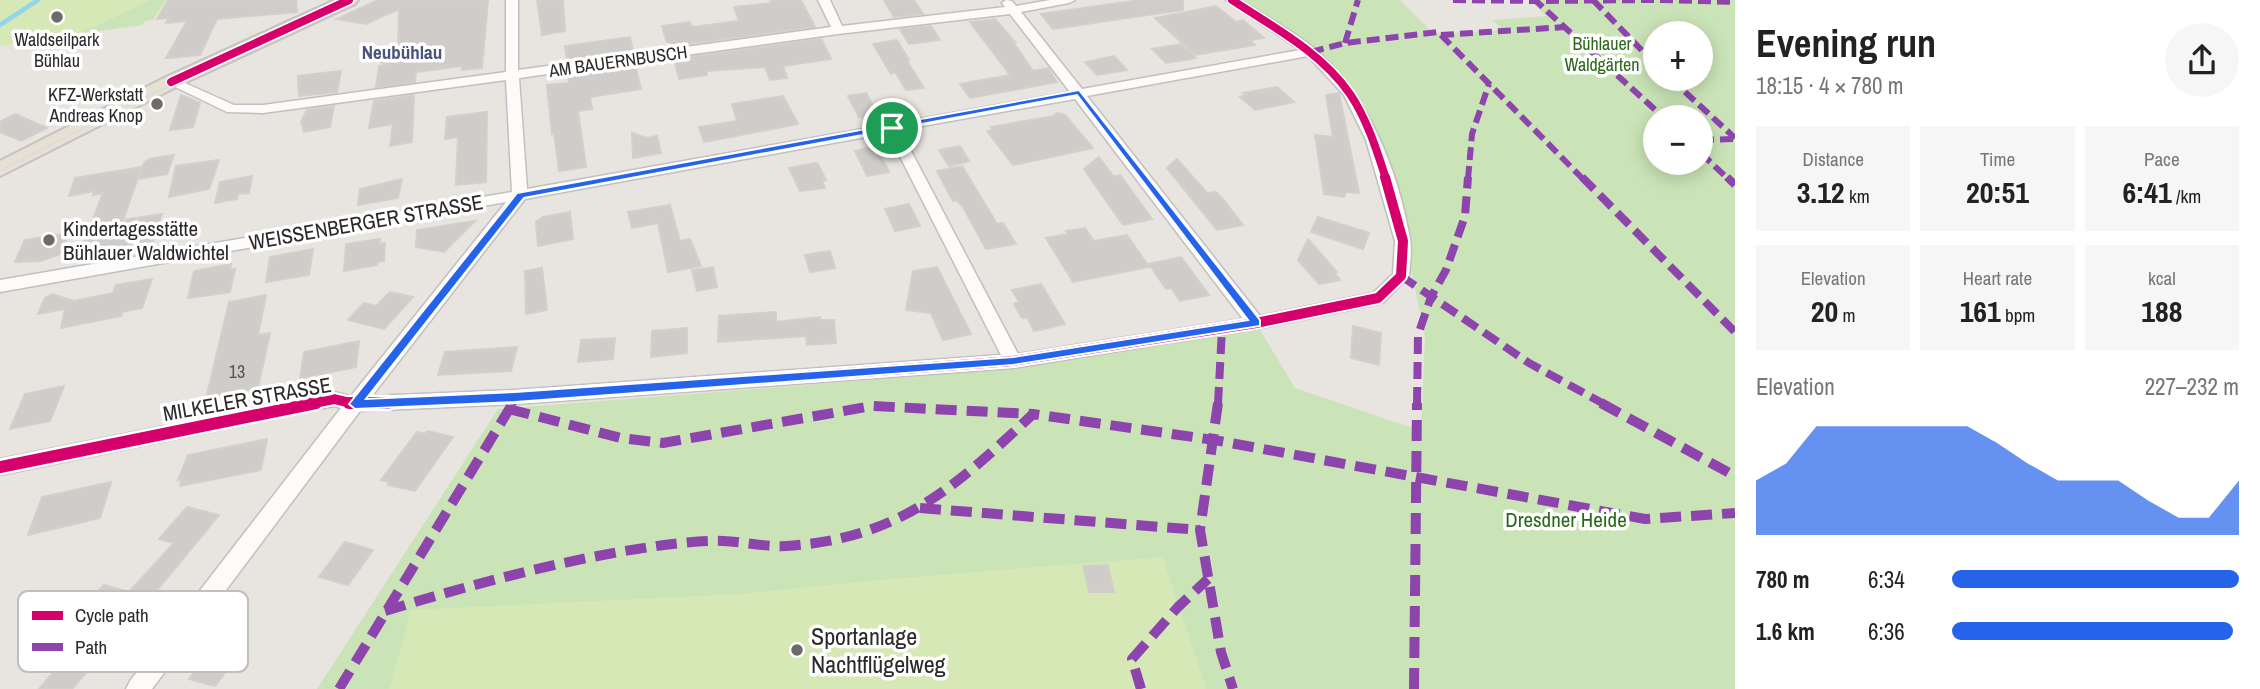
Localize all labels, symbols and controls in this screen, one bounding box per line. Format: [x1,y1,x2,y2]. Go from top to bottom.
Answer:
marker: Waldseilpark Bühlau [49,9,65,25]
text: Evening run [1756,18,1936,69]
map controls [1643,21,1713,175]
button: + [1643,21,1713,91]
button: share [2165,23,2239,97]
place label: Waldseilpark Bühlau [15,27,100,73]
park label: Bühlauer Waldgärten [1565,31,1639,77]
district label: Neubühlau [362,39,442,65]
street label: AM BAUERNBUSCH [546,39,689,83]
text: 18:15 · 4 × 780 m [1756,70,1903,101]
place label: KFZ-Werkstatt Andreas Knop [48,82,143,128]
marker: KFZ-Werkstatt Andreas Knop [149,96,165,112]
pin [862,98,922,158]
button: − [1643,105,1713,175]
icon: arrive [873,109,911,147]
text: Distance [1802,146,1864,172]
text: Time [1980,146,2015,172]
text: Pace [2144,146,2180,172]
text: 3.12 [1797,172,1845,212]
text: 20:51 [1966,172,2029,212]
text: 6:41 [2122,172,2172,212]
text: km [1845,183,1870,209]
text: /km [2172,183,2201,209]
street label: WEISSENBERGER STRASSE [247,187,485,257]
place label: Kindertagesstätte Bühlauer Waldwichtel [63,214,229,267]
marker: Kindertagesstätte Bühlauer Waldwichtel [41,232,57,248]
text: Elevation [1801,265,1866,291]
text: Heart rate [1963,265,2032,291]
text: kcal [2148,265,2176,291]
text: 20 [1811,291,1838,331]
text: 161 [1960,291,2001,331]
text: 188 [2141,291,2182,331]
text: m [1838,302,1856,328]
text: bpm [2001,302,2035,328]
house number: 13 [229,359,245,384]
street label: MILKELER STRASSE [161,370,333,428]
text: Elevation [1756,371,1835,402]
text: 227–232 m [2145,371,2239,402]
park label: Dresdner Heide [1505,505,1627,534]
text: 780 m [1756,564,1809,595]
text: 6:34 [1868,564,1905,595]
legend [18,591,248,672]
text: Cycle path [75,602,149,628]
text: 1.6 km [1756,616,1815,647]
text: 6:36 [1868,616,1905,647]
place label: Sportanlage Nachtflügelweg [811,620,946,680]
text: Path [75,634,107,660]
marker: Sportanlage Nachtflügelweg [789,642,805,658]

